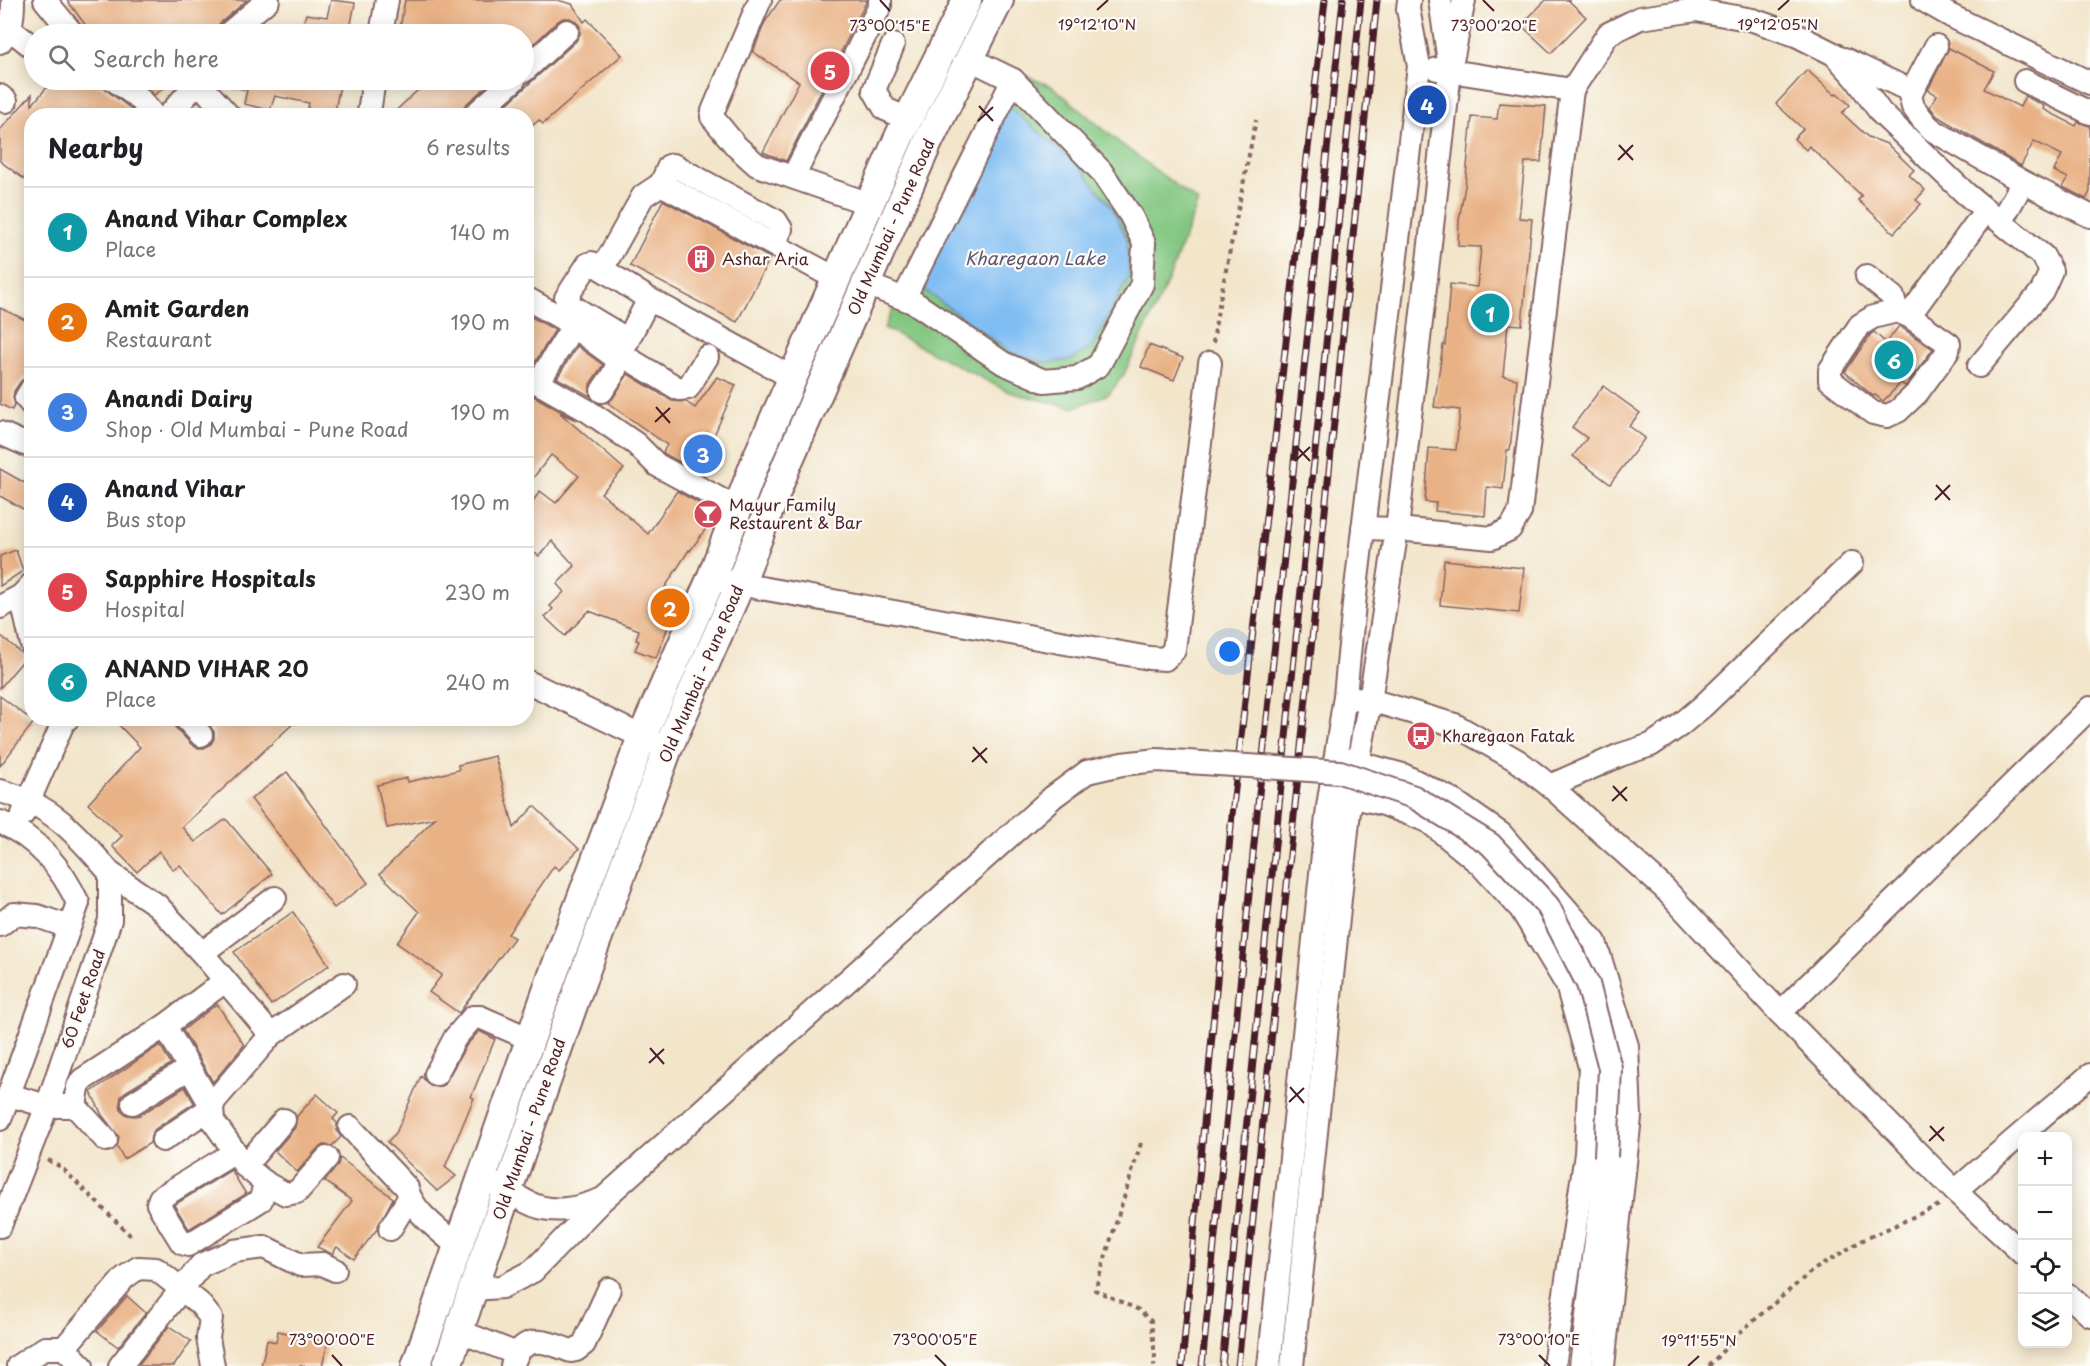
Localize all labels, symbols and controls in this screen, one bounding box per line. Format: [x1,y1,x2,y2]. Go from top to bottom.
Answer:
text: 19°12'10"N [1058,12,1136,35]
text: 19°12'05"N [1738,12,1819,35]
text: 73°00'15"E [849,13,931,36]
text: 73°00'20"E [1451,13,1537,36]
search box [24,24,534,90]
icon: search [45,41,78,74]
text: Search here [93,41,219,74]
pin: 5 [810,48,850,94]
pin: 4 [1408,82,1446,128]
text: Nearby [48,128,143,167]
text: 6 results [426,132,510,162]
street label: Old Mumbai - Pune Road [840,134,940,319]
text: Anand Vihar Complex [105,201,347,234]
text: 1 [63,217,72,247]
text: 140 m [450,217,510,247]
text: Place [105,234,156,264]
building icon: Ashar Aria [685,243,717,275]
water label: Kharegaon Lake [965,244,1106,271]
place label: Ashar Aria [722,246,809,270]
pin: 1 [1470,290,1510,336]
text: Amit Garden [105,291,250,324]
text: 2 [60,307,75,337]
text: 190 m [451,307,510,337]
text: Restaurant [105,324,212,354]
pin: 6 [1874,338,1914,382]
text: Anandi Dairy [105,381,253,414]
text: 3 [61,397,74,427]
text: 190 m [451,397,510,427]
text: Shop · Old Mumbai - Pune Road [105,414,409,444]
pin: 3 [684,432,722,476]
text: Anand Vihar [105,471,245,504]
text: 4 [61,487,74,517]
text: 190 m [451,487,510,517]
place label: Mayur Family Restaurent & Bar [729,492,863,534]
bar icon: Mayur Family Restaurent & Bar [692,498,724,530]
text: Bus stop [105,504,186,534]
text: Sapphire Hospitals [105,561,316,594]
text: 5 [61,577,74,607]
text: 230 m [445,577,510,607]
street label: Old Mumbai - Pune Road [652,581,748,766]
pin: 2 [650,586,690,630]
text: Hospital [105,594,185,624]
your location [1215,637,1244,666]
text: ANAND VIHAR 20 [105,651,308,684]
text: 6 [60,667,75,697]
text: 240 m [445,667,510,697]
text: Place [105,684,156,714]
bus stop icon: Kharegaon Fatak [1405,720,1437,752]
place label: Kharegaon Fatak [1442,723,1575,747]
street label: 60 Feet Road [54,946,110,1052]
street label: Old Mumbai - Pune Road [486,1035,570,1223]
map controls [2018,1132,2072,1348]
button: + [2018,1132,2072,1186]
button: − [2018,1186,2072,1240]
button: locate [2018,1240,2072,1294]
button: layers [2018,1294,2072,1348]
text: 73°00'00"E [289,1327,375,1350]
text: 73°00'05"E [892,1327,978,1350]
text: 73°00'10"E [1498,1327,1580,1350]
text: 19°11'55"N [1661,1328,1737,1351]

